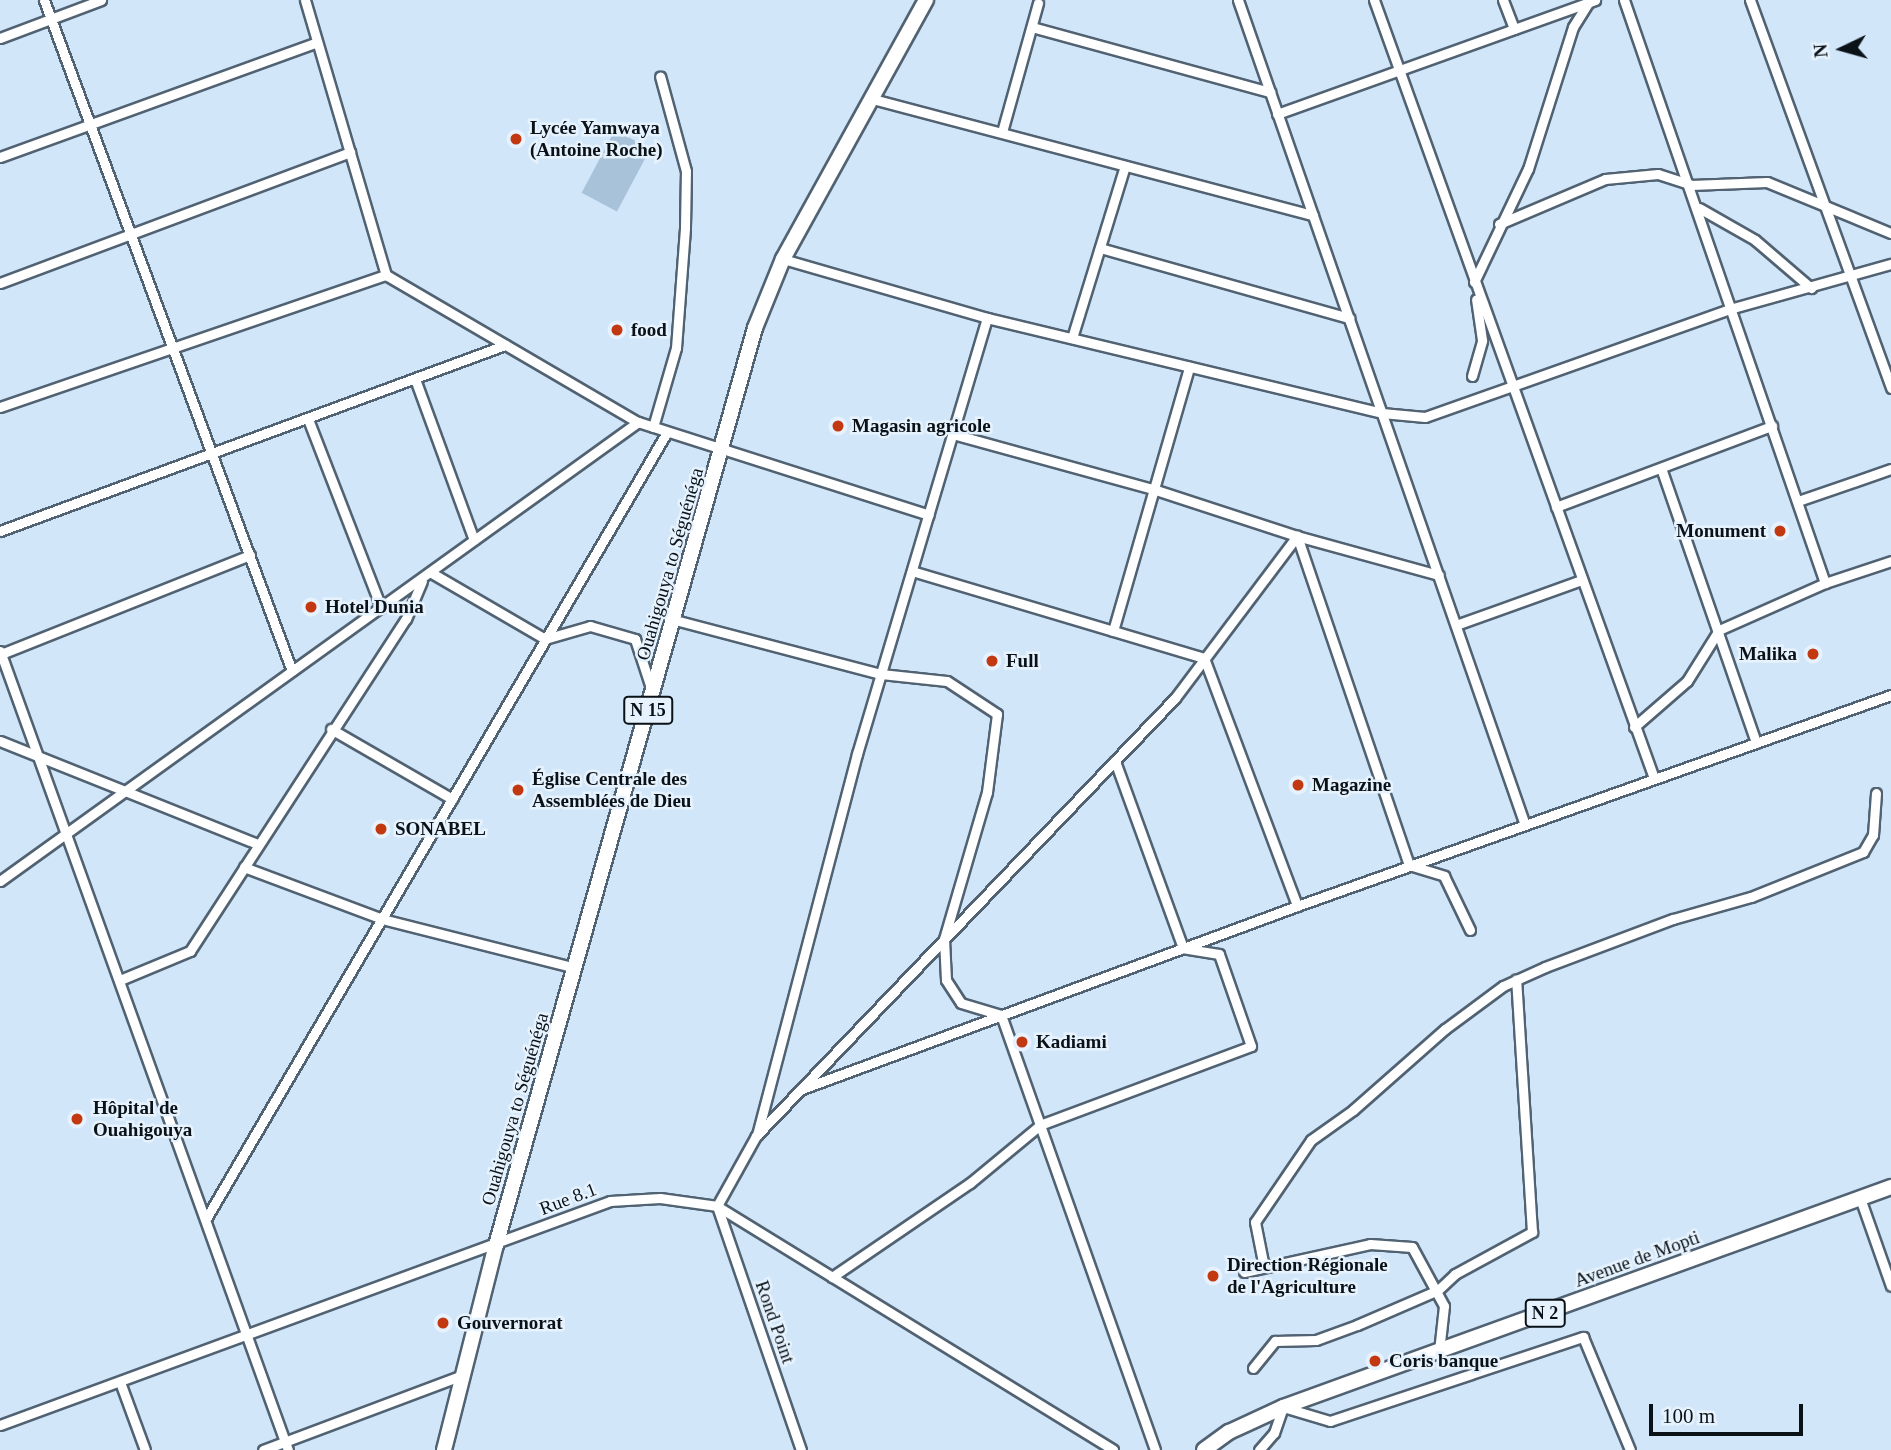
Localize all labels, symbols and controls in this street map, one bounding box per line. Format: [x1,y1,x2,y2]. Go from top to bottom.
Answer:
north arrow [1807,14,1877,84]
text: N [1810,43,1832,59]
place label: Lycée Yamwaya (Antoine Roche) [530,117,662,161]
marker: Lycée Yamwaya (Antoine Roche) [508,131,524,147]
place label: food [631,319,667,341]
marker: food [609,322,625,338]
place label: Magasin agricole [852,415,991,437]
marker: Magasin agricole [830,418,846,434]
street label: Ouahigouya to Séguénéga [632,465,708,663]
place label: Monument [1676,520,1766,542]
marker: Monument [1772,523,1788,539]
place label: Hotel Dunia [325,596,424,618]
marker: Hotel Dunia [303,599,319,615]
place label: Malika [1739,643,1797,665]
marker: Malika [1803,644,1823,664]
place label: Full [1006,650,1039,672]
marker: Full [984,653,1000,669]
road number: N 15 [622,696,674,724]
place label: Église Centrale des Assemblées de Dieu [532,768,691,812]
place label: Magazine [1312,774,1391,796]
marker: Magazine [1290,777,1306,793]
marker: Église Centrale des Assemblées de Dieu [510,782,526,798]
place label: SONABEL [395,818,486,840]
marker: SONABEL [373,821,389,837]
street label: Ouahigouya to Séguénéga [477,1010,553,1208]
place label: Kadiami [1036,1031,1107,1053]
marker: Kadiami [1014,1034,1030,1050]
place label: Hôpital de Ouahigouya [93,1097,192,1141]
marker: Hôpital de Ouahigouya [67,1109,87,1129]
street label: Rue 8.1 [536,1178,600,1220]
street label: Avenue de Mopti [1571,1226,1703,1292]
place label: Direction Régionale de l'Agriculture [1227,1254,1388,1298]
marker: Direction Régionale de l'Agriculture [1205,1268,1221,1284]
street label: Rond Point [750,1278,800,1366]
road number: N 2 [1524,1298,1566,1328]
place label: Gouvernorat [457,1312,563,1334]
marker: Gouvernorat [435,1315,451,1331]
place label: Coris banque [1389,1350,1498,1372]
marker: Coris banque [1367,1353,1383,1369]
scale bar [1653,1390,1807,1434]
text: 100 m [1662,1404,1715,1428]

